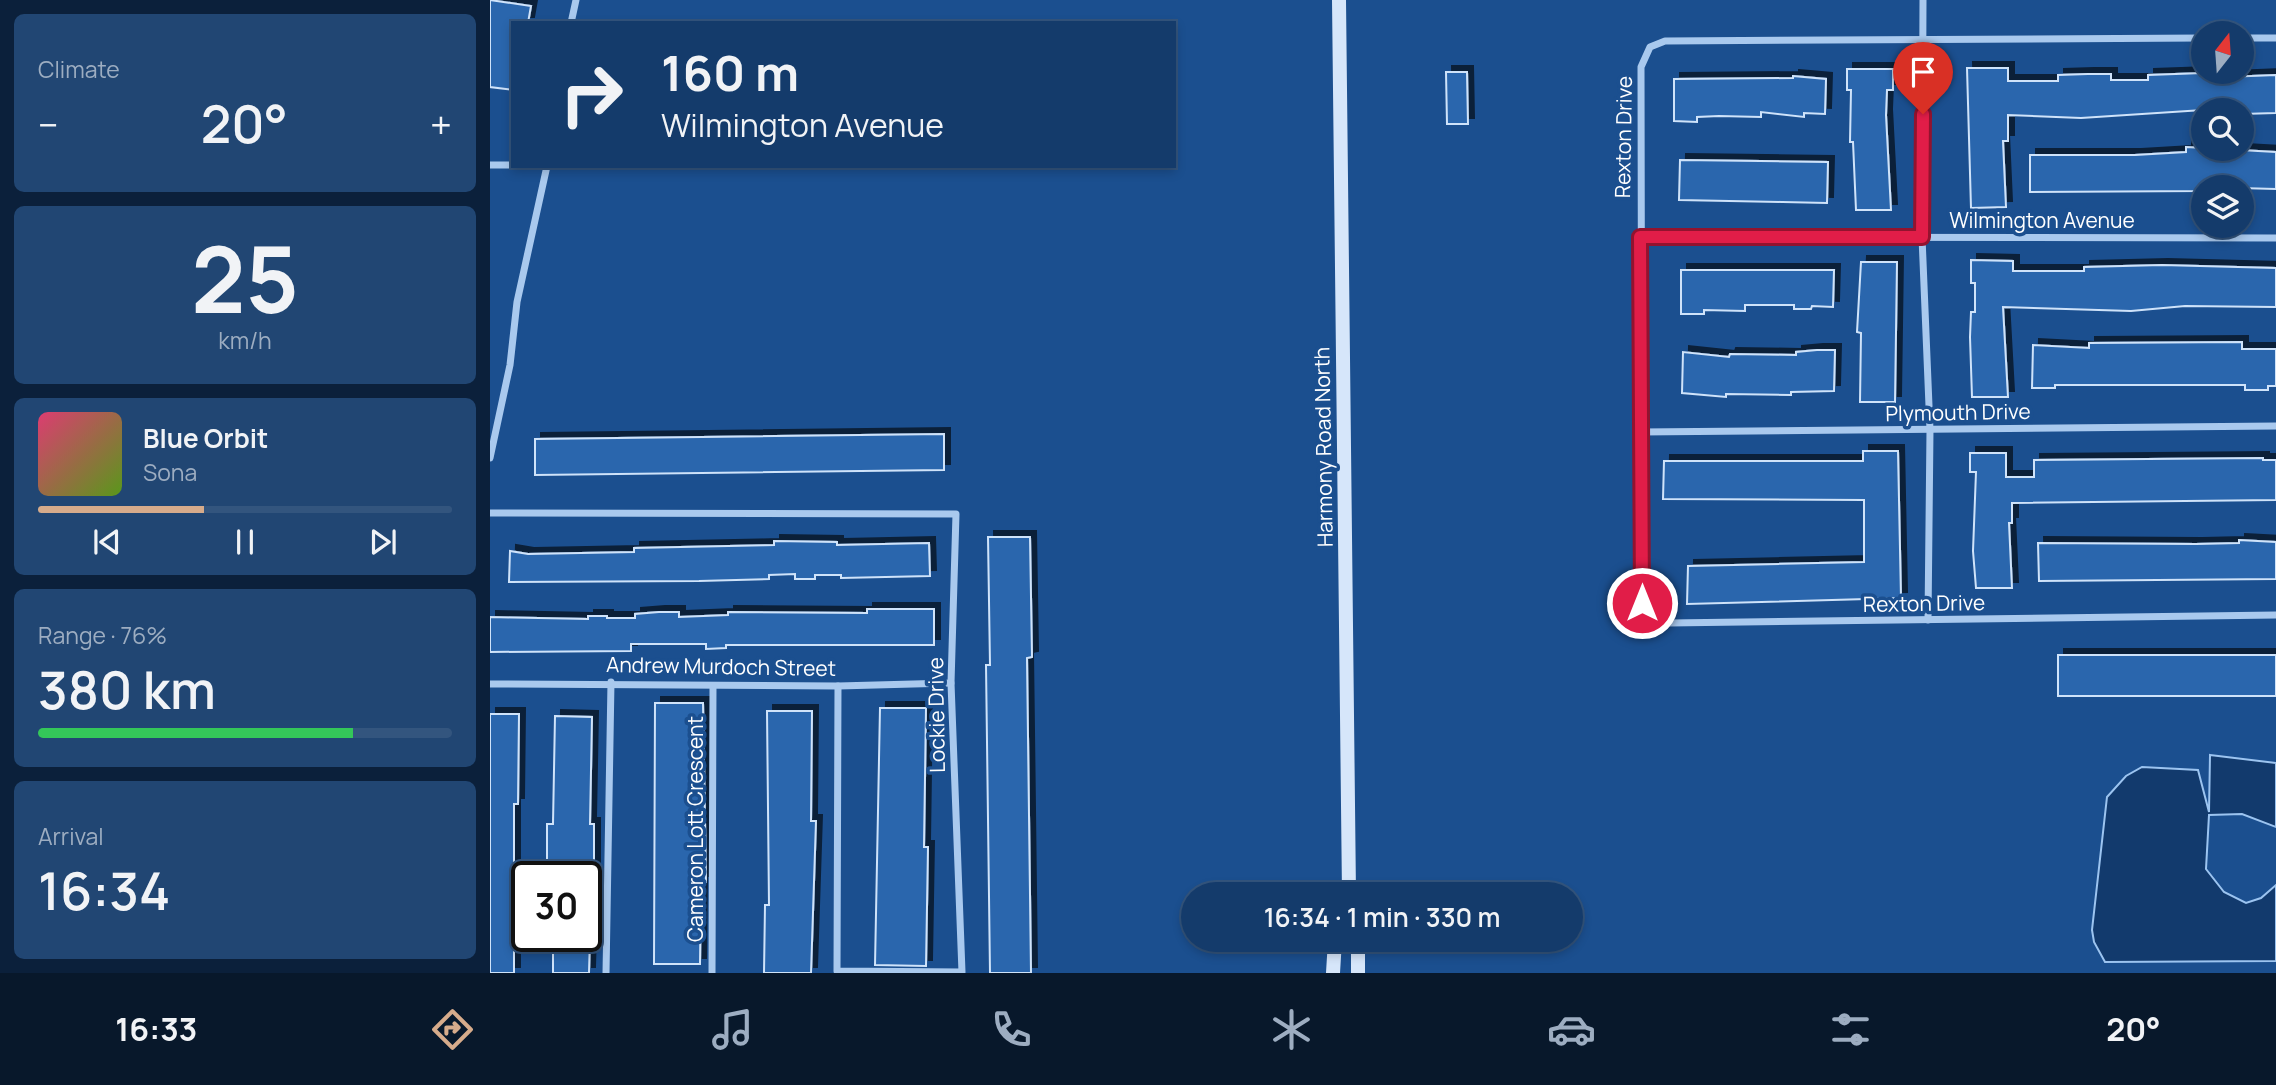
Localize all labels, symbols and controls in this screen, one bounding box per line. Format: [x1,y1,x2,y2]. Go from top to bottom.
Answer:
north arrow [2191,21,2254,84]
map controls [2191,21,2254,238]
text: 160 m [661,39,799,106]
pin [1893,42,1953,114]
icon: right [546,49,637,140]
text: Climate [38,53,120,85]
icon: arrive [1904,53,1942,91]
street label: Rexton Drive [1608,76,1638,198]
text: 20° [201,88,288,159]
text: − [38,98,59,150]
text: + [430,98,452,150]
button: search [2191,98,2254,161]
text: Wilmington Avenue [661,103,944,147]
button: layers [2191,175,2254,238]
street label: Wilmington Avenue [1949,206,2135,234]
text: 25 [191,216,299,340]
text: km/h [218,324,272,356]
street label: Harmony Road North [1307,347,1339,547]
street label: Plymouth Drive [1885,397,2031,427]
text: Blue Orbit [143,420,268,456]
text: Sona [143,456,197,488]
icon: previous [88,523,126,561]
icon: pause [226,523,264,561]
icon: next [364,523,402,561]
position arrow [1605,566,1679,640]
street label: Rexton Drive [1863,588,1985,618]
text: Range · 76% [38,619,167,651]
street label: Andrew Murdoch Street [606,650,836,682]
text: 380 km [38,654,216,725]
street label: Lockie Drive [921,657,951,773]
street label: Cameron Lott Crescent [681,716,709,942]
text: Arrival [38,820,104,852]
text: 16:34 [38,855,170,926]
speed limit sign: 30 [511,861,602,952]
text: 16:34 · 1 min · 330 m [1264,899,1500,935]
icon: directions [428,1005,477,1054]
icon: music [708,1005,757,1054]
icon: phone [987,1005,1036,1054]
icon: climate [1267,1005,1316,1054]
icon: car [1547,1005,1596,1054]
icon: filters [1826,1005,1875,1054]
text: 16:33 [115,1007,197,1051]
text: 20° [2106,1007,2161,1051]

